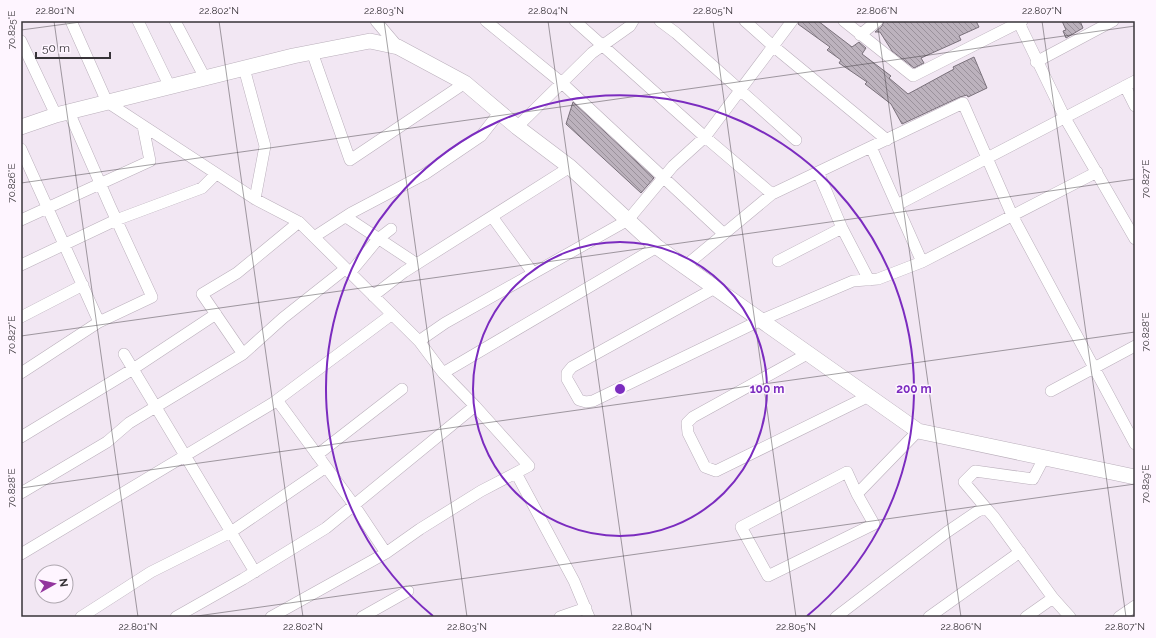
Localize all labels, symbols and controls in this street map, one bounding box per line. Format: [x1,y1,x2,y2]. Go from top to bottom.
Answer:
text: 22.801°N [36,5,74,16]
text: 22.802°N [199,5,239,16]
text: 22.803°N [364,5,404,16]
text: 22.804°N [528,5,568,16]
text: 22.805°N [693,5,733,16]
text: 22.806°N [857,5,897,16]
text: 22.807°N [1022,5,1062,16]
text: 70.825°E [6,11,17,49]
scale bar [36,34,110,60]
text: 50 m [42,41,70,55]
text: 70.827°E [1140,160,1151,198]
text: 70.826°E [6,163,17,203]
text: 70.828°E [1140,312,1151,352]
text: 70.827°E [6,316,17,354]
centre of rings [613,382,627,396]
text: 100 m [750,382,784,396]
text: 200 m [896,382,932,396]
text: 70.829°E [1140,465,1151,503]
text: 70.828°E [6,468,17,508]
north arrow [34,564,74,604]
text: N [56,578,70,588]
text: 22.801°N [119,621,157,632]
text: 22.802°N [283,621,323,632]
text: 22.803°N [447,621,487,632]
text: 22.804°N [612,621,652,632]
text: 22.805°N [776,621,816,632]
text: 22.806°N [941,621,981,632]
text: 22.807°N [1105,621,1145,632]

